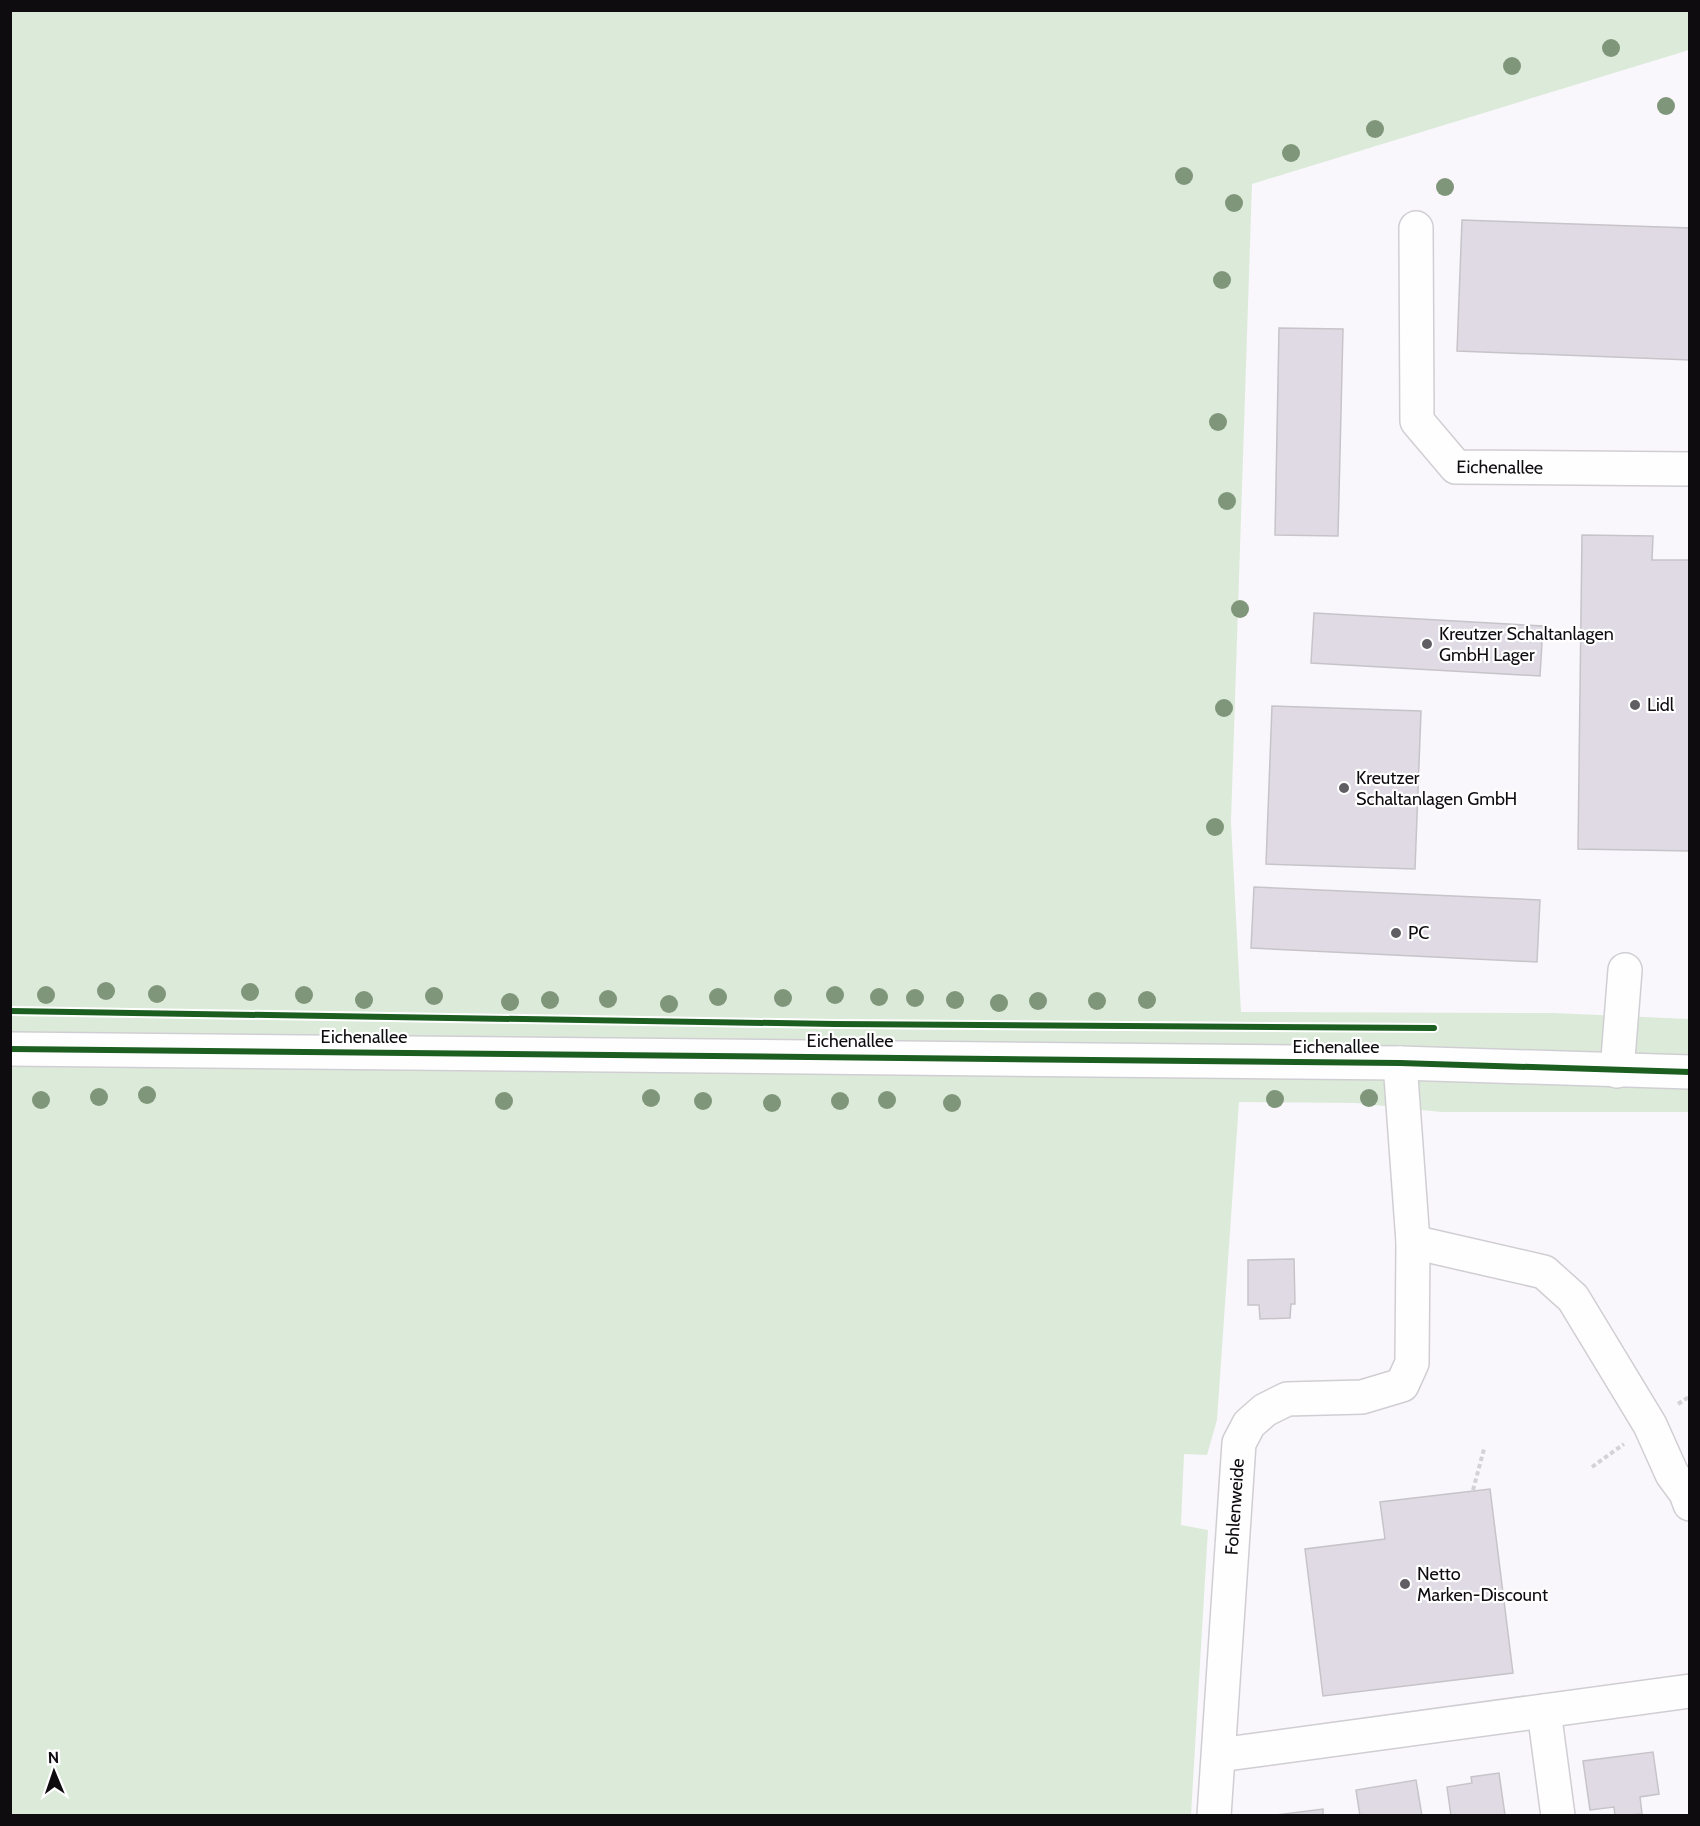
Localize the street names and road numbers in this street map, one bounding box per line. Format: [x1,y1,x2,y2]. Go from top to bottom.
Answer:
street label: Eichenallee [1456,456,1543,479]
street label: Eichenallee [321,1026,407,1048]
street label: Eichenallee [807,1030,893,1052]
street label: Eichenallee [1293,1036,1379,1058]
street label: Fohlenweide [1221,1458,1249,1556]

